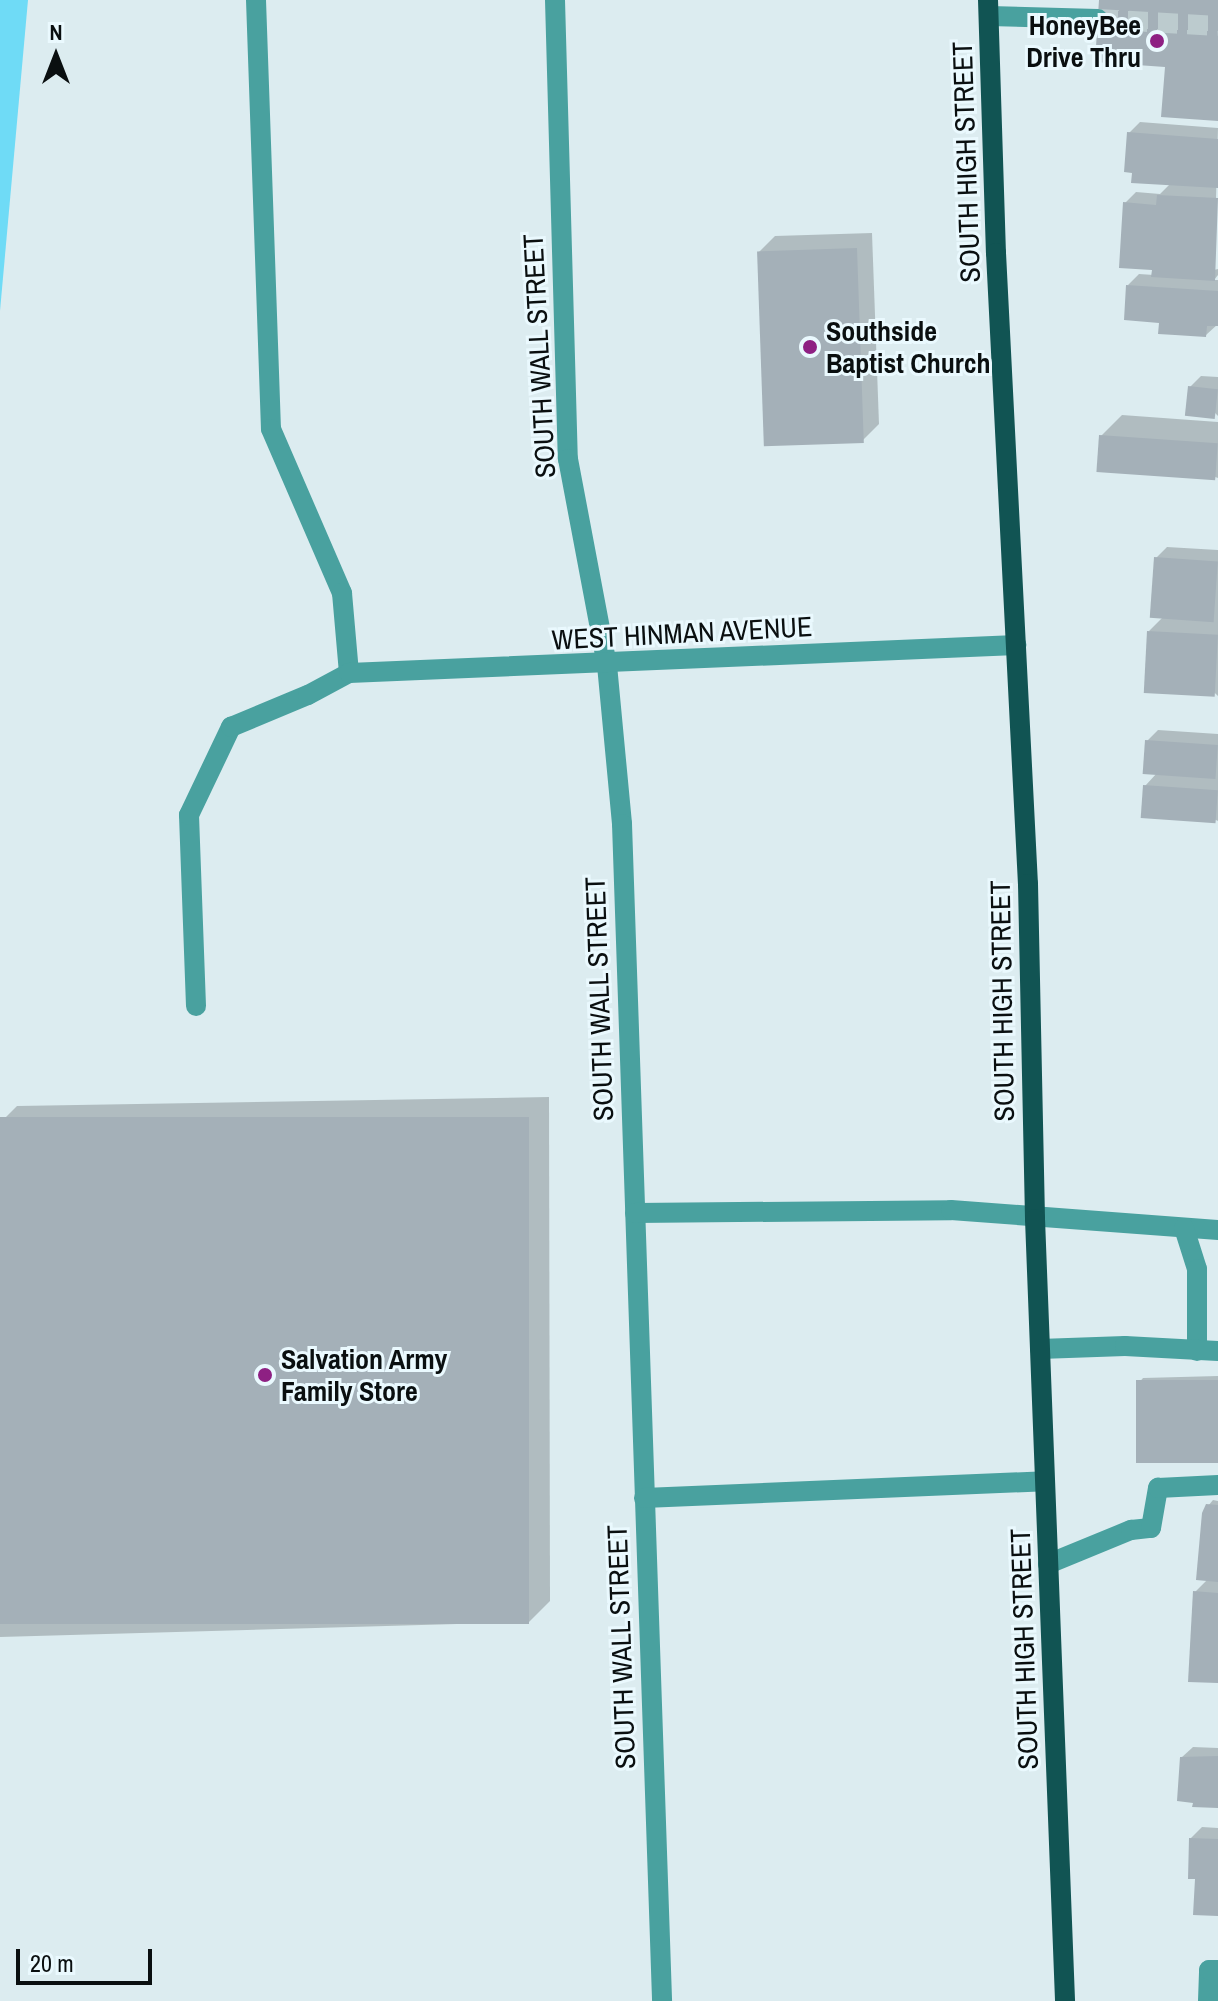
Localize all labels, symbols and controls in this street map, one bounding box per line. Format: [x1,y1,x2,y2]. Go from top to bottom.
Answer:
place label: HoneyBee Drive Thru [1026,8,1141,74]
north arrow [16,16,96,96]
text: N [49,17,63,47]
marker: HoneyBee Drive Thru [1148,32,1166,50]
street label: SOUTH HIGH STREET [945,41,987,283]
street label: SOUTH WALL STREET [516,233,562,479]
place label: Southside Baptist Church [826,314,991,380]
marker: Southside Baptist Church [801,338,819,356]
street label: WEST HINMAN AVENUE [550,609,814,657]
street label: SOUTH WALL STREET [578,876,620,1122]
street label: SOUTH HIGH STREET [983,880,1021,1122]
place label: Salvation Army Family Store [281,1342,448,1408]
marker: Salvation Army Family Store [256,1366,274,1384]
street label: SOUTH WALL STREET [600,1524,642,1770]
street label: SOUTH HIGH STREET [1003,1528,1045,1770]
scale bar [20,1933,156,1983]
text: 20 m [30,1947,74,1979]

